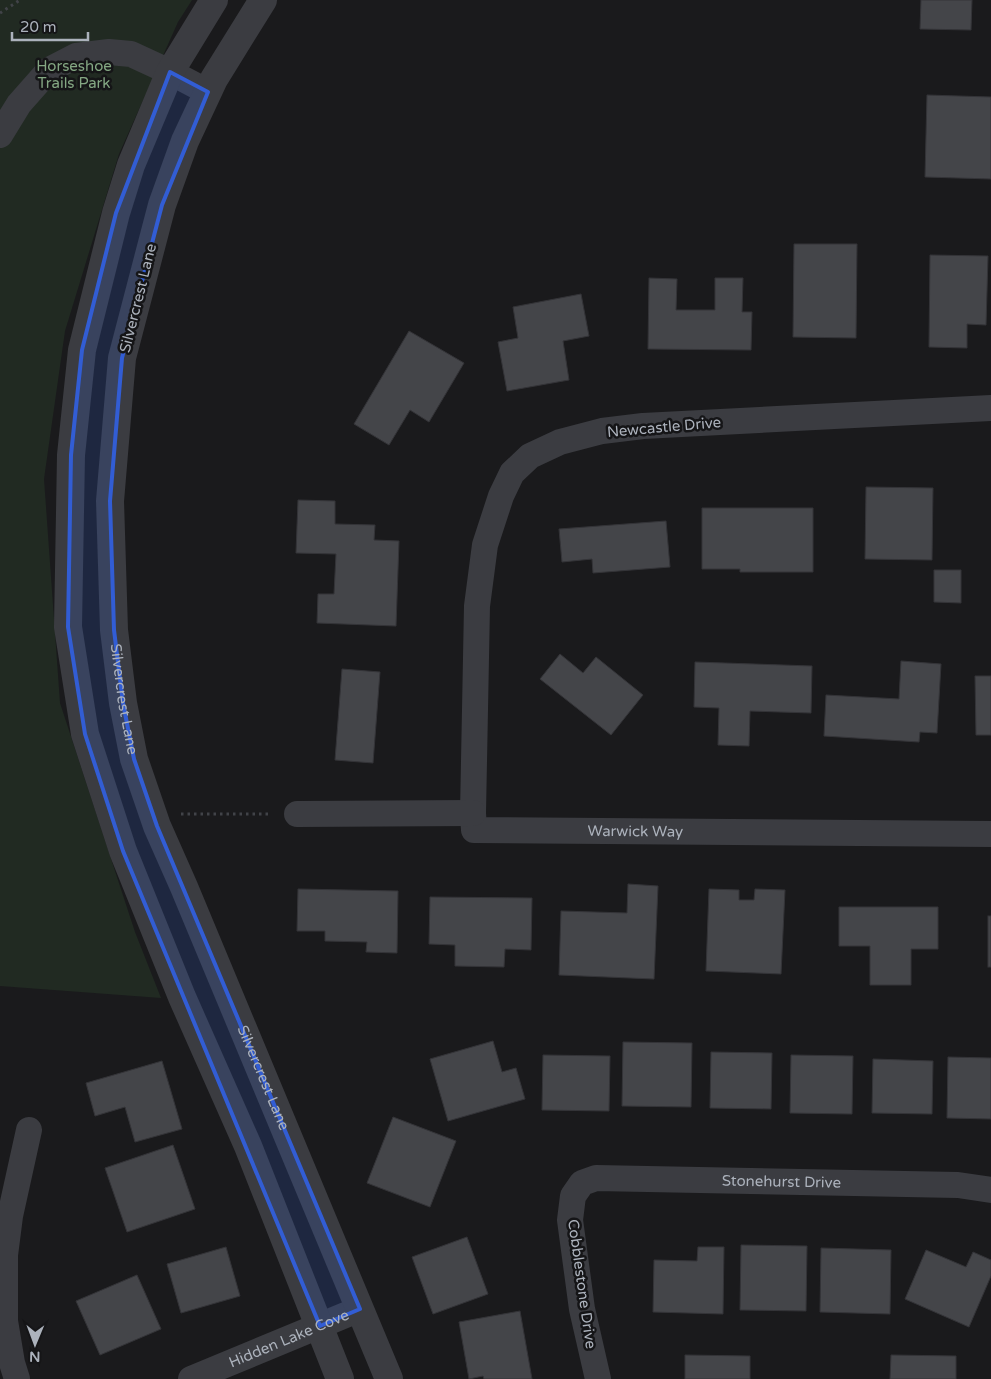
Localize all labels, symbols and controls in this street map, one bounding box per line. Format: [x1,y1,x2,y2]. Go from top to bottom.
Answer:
scale bar [12,10,89,42]
text: 20 m [20,18,57,36]
park label: Horseshoe Trails Park [36,57,112,92]
street label: Silvercrest Lane [116,242,160,354]
street label: Newcastle Drive [606,413,722,441]
street label: Silvercrest Lane [107,643,142,756]
street label: Warwick Way [588,822,683,841]
street label: Silvercrest Lane [234,1023,293,1133]
street label: Stonehurst Drive [722,1171,841,1192]
street label: Cobblestone Drive [564,1218,600,1350]
street label: Hidden Lake Cove [226,1306,352,1371]
north arrow [10,1319,60,1369]
text: N [29,1348,41,1365]

